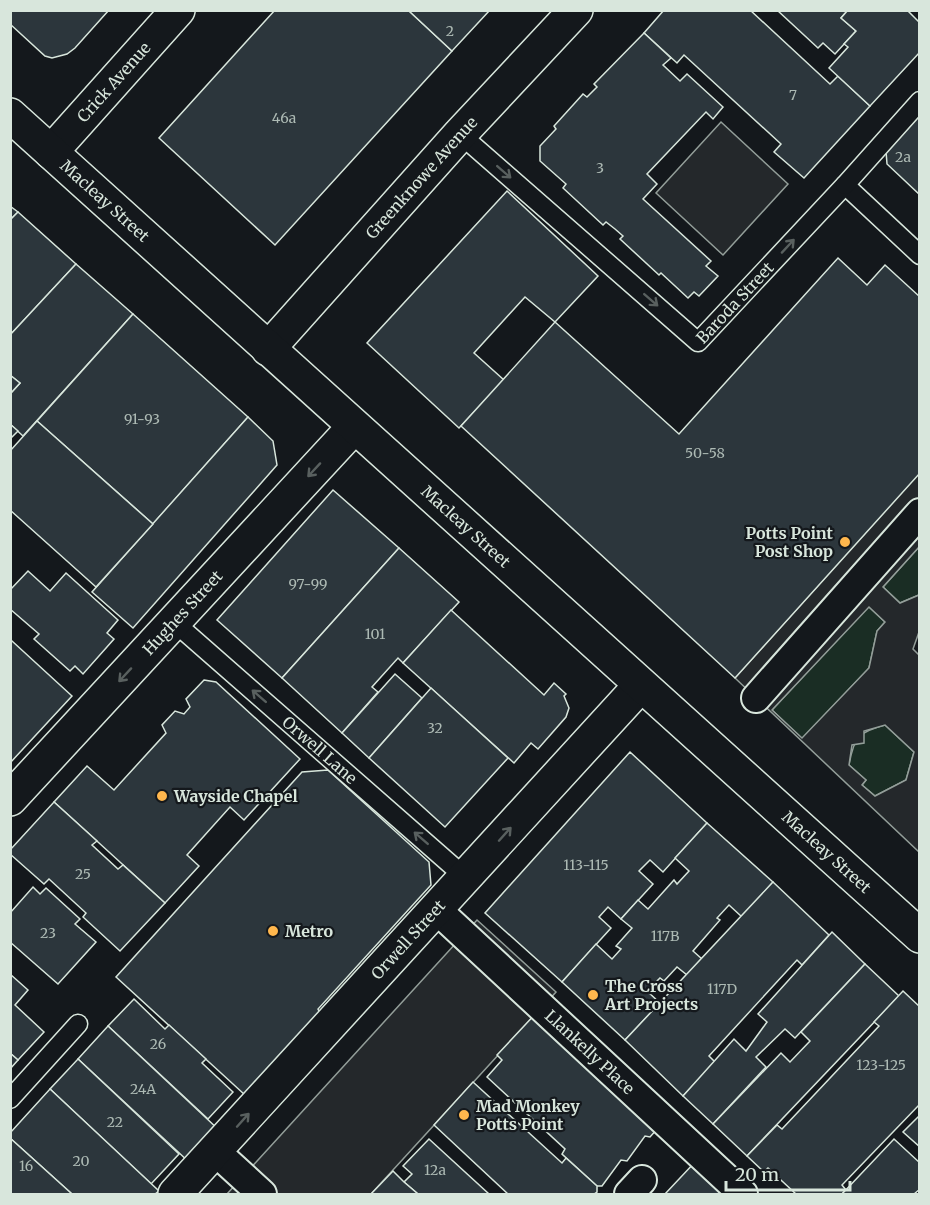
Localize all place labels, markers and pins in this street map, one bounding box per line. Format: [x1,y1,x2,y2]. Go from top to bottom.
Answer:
place label: Potts Point Post Shop [746,523,834,561]
marker: Potts Point Post Shop [838,535,852,549]
place label: Wayside Chapel [173,786,298,806]
marker: Wayside Chapel [155,789,169,803]
place label: Metro [285,921,333,941]
marker: Metro [266,924,280,938]
place label: The Cross Art Projects [604,976,698,1014]
marker: The Cross Art Projects [586,988,600,1002]
place label: Mad Monkey Potts Point [476,1096,580,1134]
marker: Mad Monkey Potts Point [457,1108,471,1122]

